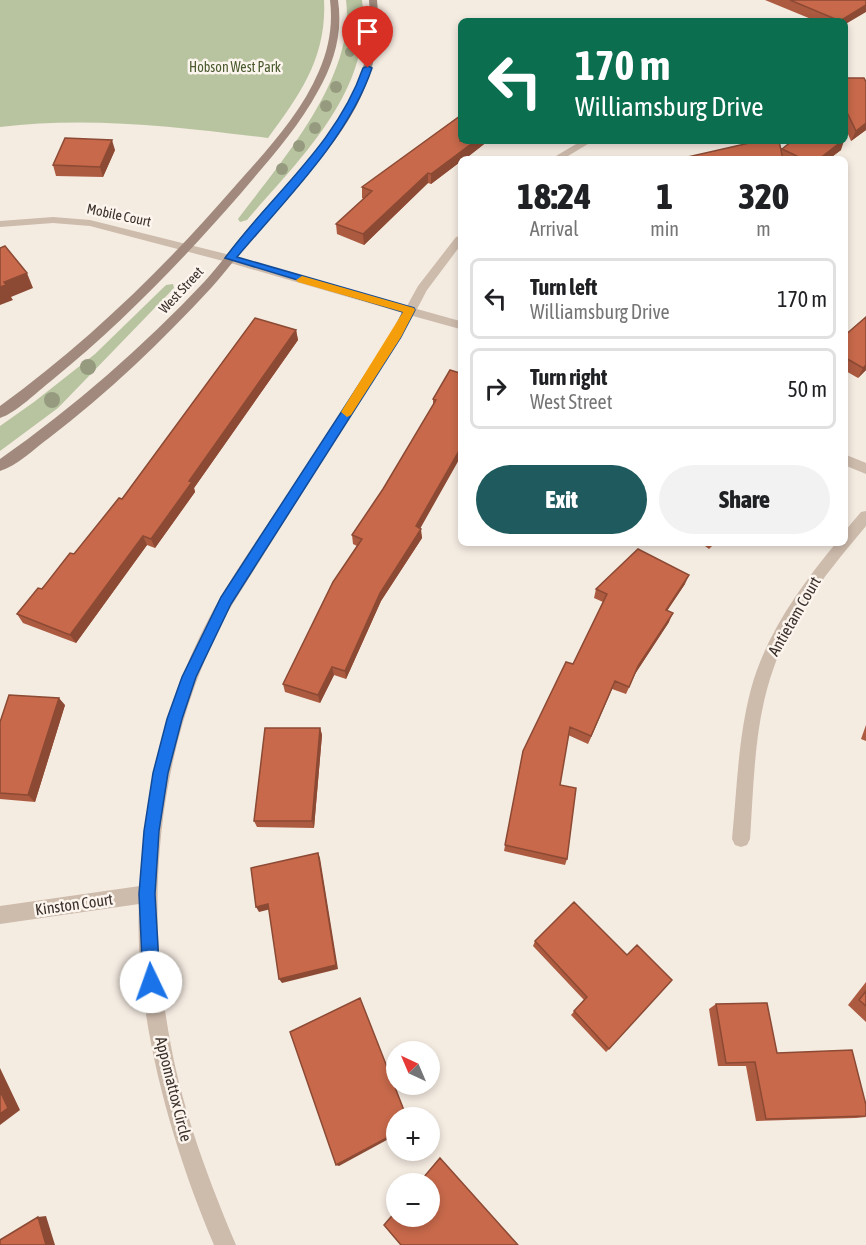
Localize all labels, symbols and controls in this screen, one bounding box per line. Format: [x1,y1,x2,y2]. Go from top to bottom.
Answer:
pin [342,6,393,68]
icon: arrive [351,15,384,48]
text: 170 m [575,41,670,89]
icon: left [476,42,554,120]
park label: Hobson West Park [189,59,281,75]
text: Williamsburg Drive [575,91,764,122]
text: 18:24 [517,175,591,217]
text: 1 [656,175,673,217]
text: 320 [738,175,789,217]
street label: Mobile Court [85,200,153,230]
text: Arrival [530,217,579,240]
text: min [650,217,679,240]
text: m [756,217,771,240]
street label: West Street [155,263,207,317]
text: Turn left [530,274,597,300]
icon: left [479,282,512,315]
text: 170 m [777,286,827,312]
text: Williamsburg Drive [530,300,670,323]
text: Turn right [530,364,607,390]
icon: right [479,372,512,405]
text: 50 m [787,376,827,402]
text: West Street [530,390,612,413]
button: Exit [476,465,647,534]
button: Share [659,465,830,534]
street label: Antietam Court [764,573,824,659]
street label: Kinston Court [34,890,114,918]
position arrow [119,950,183,1014]
street label: Appomattox Circle [151,1035,196,1144]
north arrow [386,1041,440,1095]
map controls [386,1041,440,1227]
button: + [386,1107,440,1161]
button: − [386,1173,440,1227]

